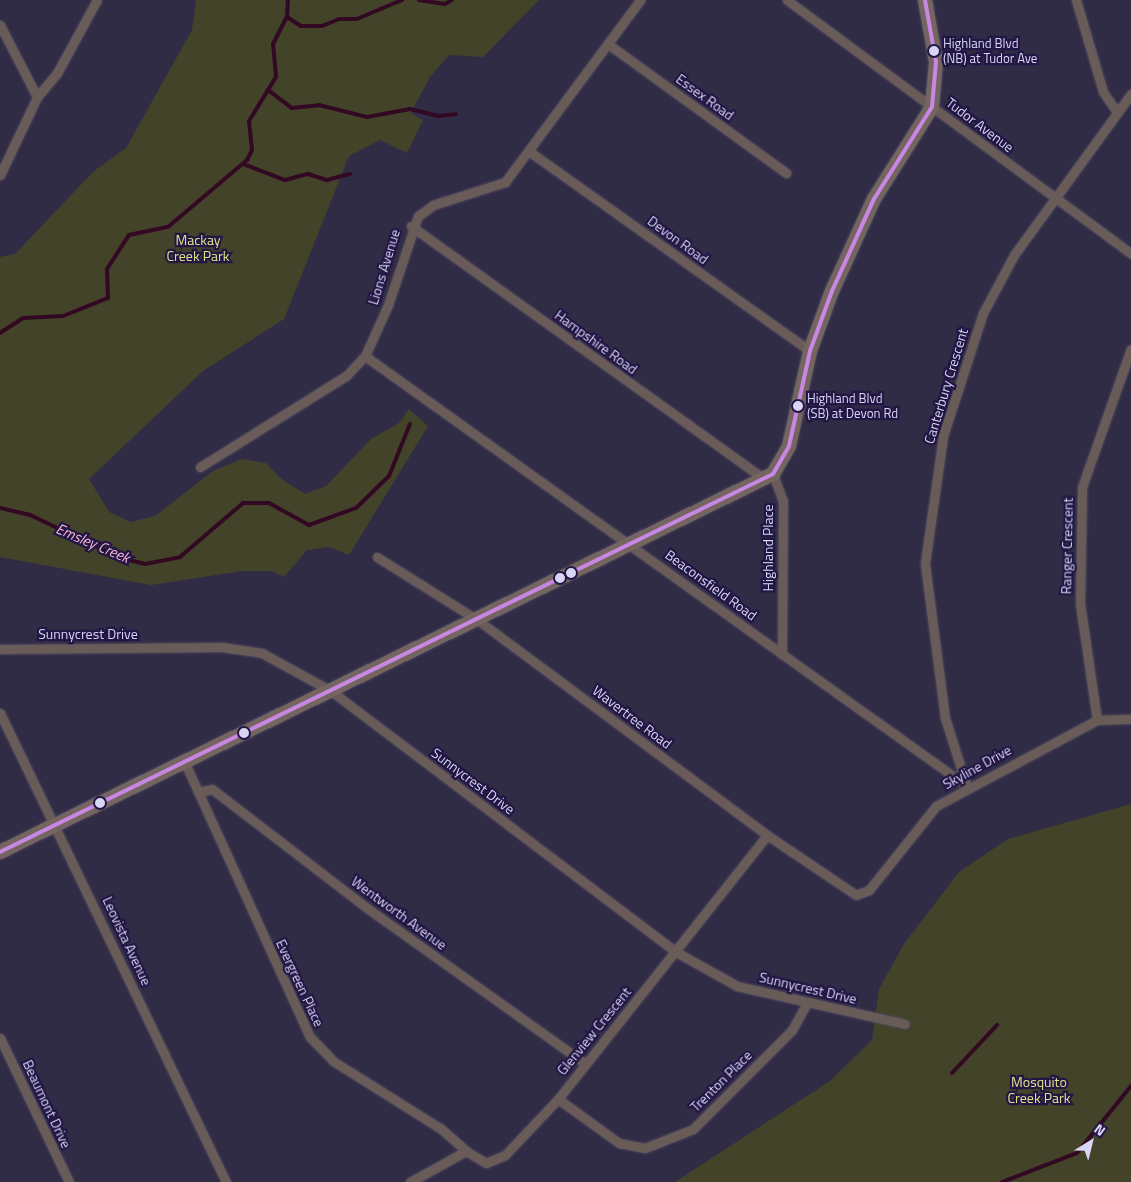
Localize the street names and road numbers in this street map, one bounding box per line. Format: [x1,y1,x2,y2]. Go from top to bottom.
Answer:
street label: Essex Road [673,70,737,124]
street label: Tudor Avenue [943,94,1017,156]
street label: Devon Road [644,212,712,268]
street label: Lions Avenue [365,227,403,307]
street label: Hampshire Road [552,306,640,378]
street label: Canterbury Crescent [920,326,972,446]
street label: Ranger Crescent [1058,498,1076,594]
street label: Highland Place [760,504,776,592]
street label: Beaconsfield Road [662,546,760,624]
street label: Sunnycrest Drive [38,626,138,642]
street label: Wavertree Road [589,682,675,752]
street label: Skyline Drive [940,741,1014,793]
street label: Sunnycrest Drive [428,744,518,818]
street label: Wentworth Avenue [348,873,450,953]
street label: Leovista Avenue [99,894,155,988]
street label: Evergreen Place [272,937,328,1029]
street label: Sunnycrest Drive [758,969,858,1007]
street label: Glenview Crescent [553,984,635,1078]
street label: Trenton Place [687,1047,755,1115]
street label: Beaumont Drive [19,1057,75,1151]

